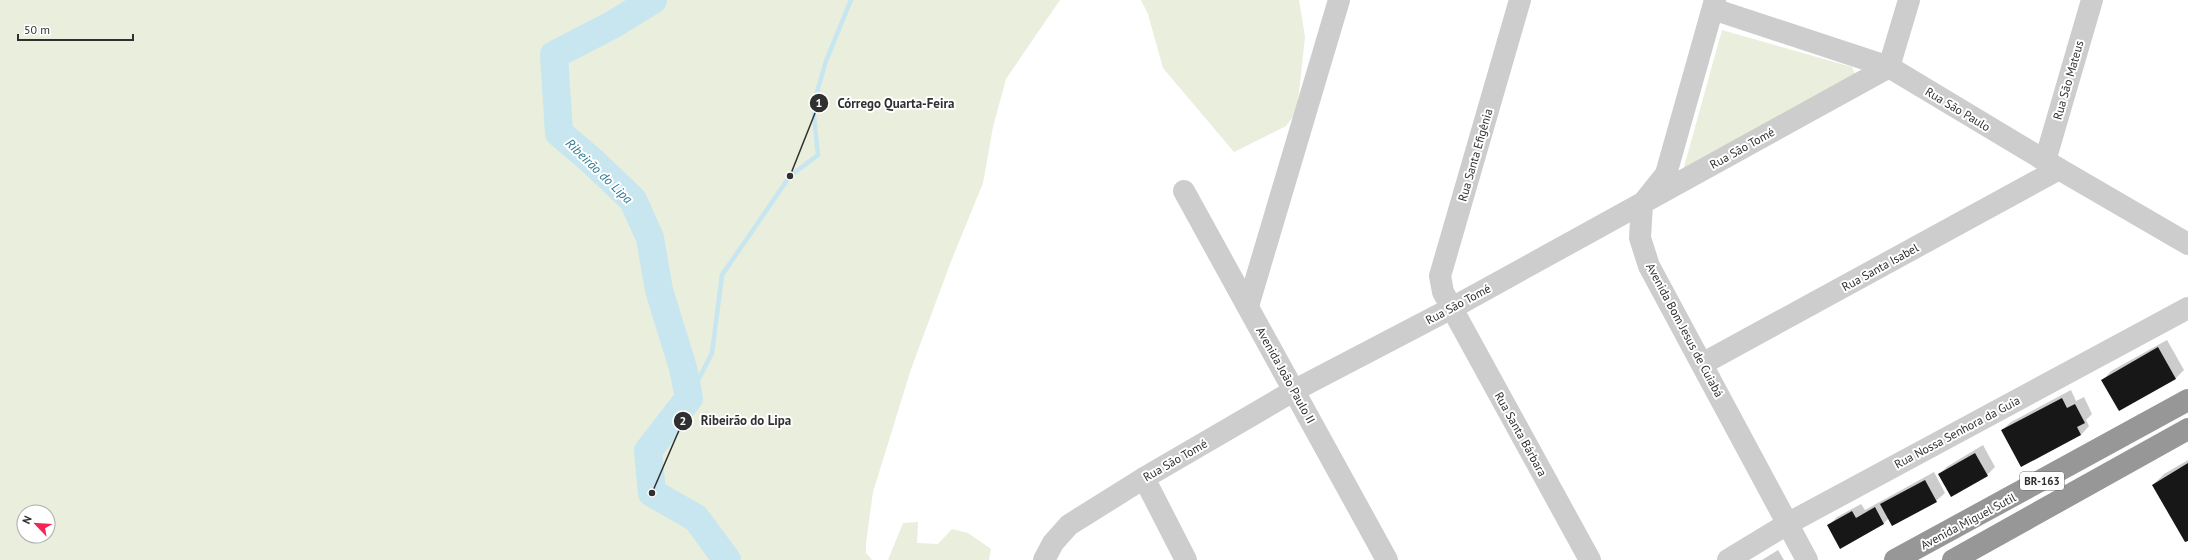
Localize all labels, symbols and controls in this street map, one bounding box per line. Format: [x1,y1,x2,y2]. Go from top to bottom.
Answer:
scale bar [18,16,133,42]
text: 50 m [24,22,50,37]
street label: Rua São Mateus [2050,39,2086,121]
street label: Rua São Paulo [1923,84,1993,134]
callout: Córrego Quarta-Feira [809,90,962,115]
text: 1 [816,95,822,110]
text: Córrego Quarta-Feira [837,95,955,112]
street label: Rua Santa Efigênia [1455,107,1495,203]
street label: Rua São Tomé [1707,124,1777,172]
water label: Ribeirão do Lipa [562,135,636,208]
street label: Rua Santa Isabel [1839,240,1921,294]
street label: Avenida Bom Jesus de Cuiabá [1643,260,1727,400]
street label: Rua São Tomé [1423,281,1493,327]
street label: Avenida João Paulo II [1253,324,1319,426]
street label: Rua Santa Bárbara [1492,389,1550,479]
street label: Rua Nossa Senhora da Guia [1892,392,2022,472]
callout: Ribeirão do Lipa [673,408,799,433]
text: Ribeirão do Lipa [701,412,791,429]
text: 2 [680,413,686,428]
street label: Rua São Tomé [1140,436,1210,484]
road number: BR-163 [2020,472,2064,490]
street label: Avenida Miguel Sutil [1918,489,2019,552]
north arrow [16,504,56,544]
text: N [19,514,35,526]

